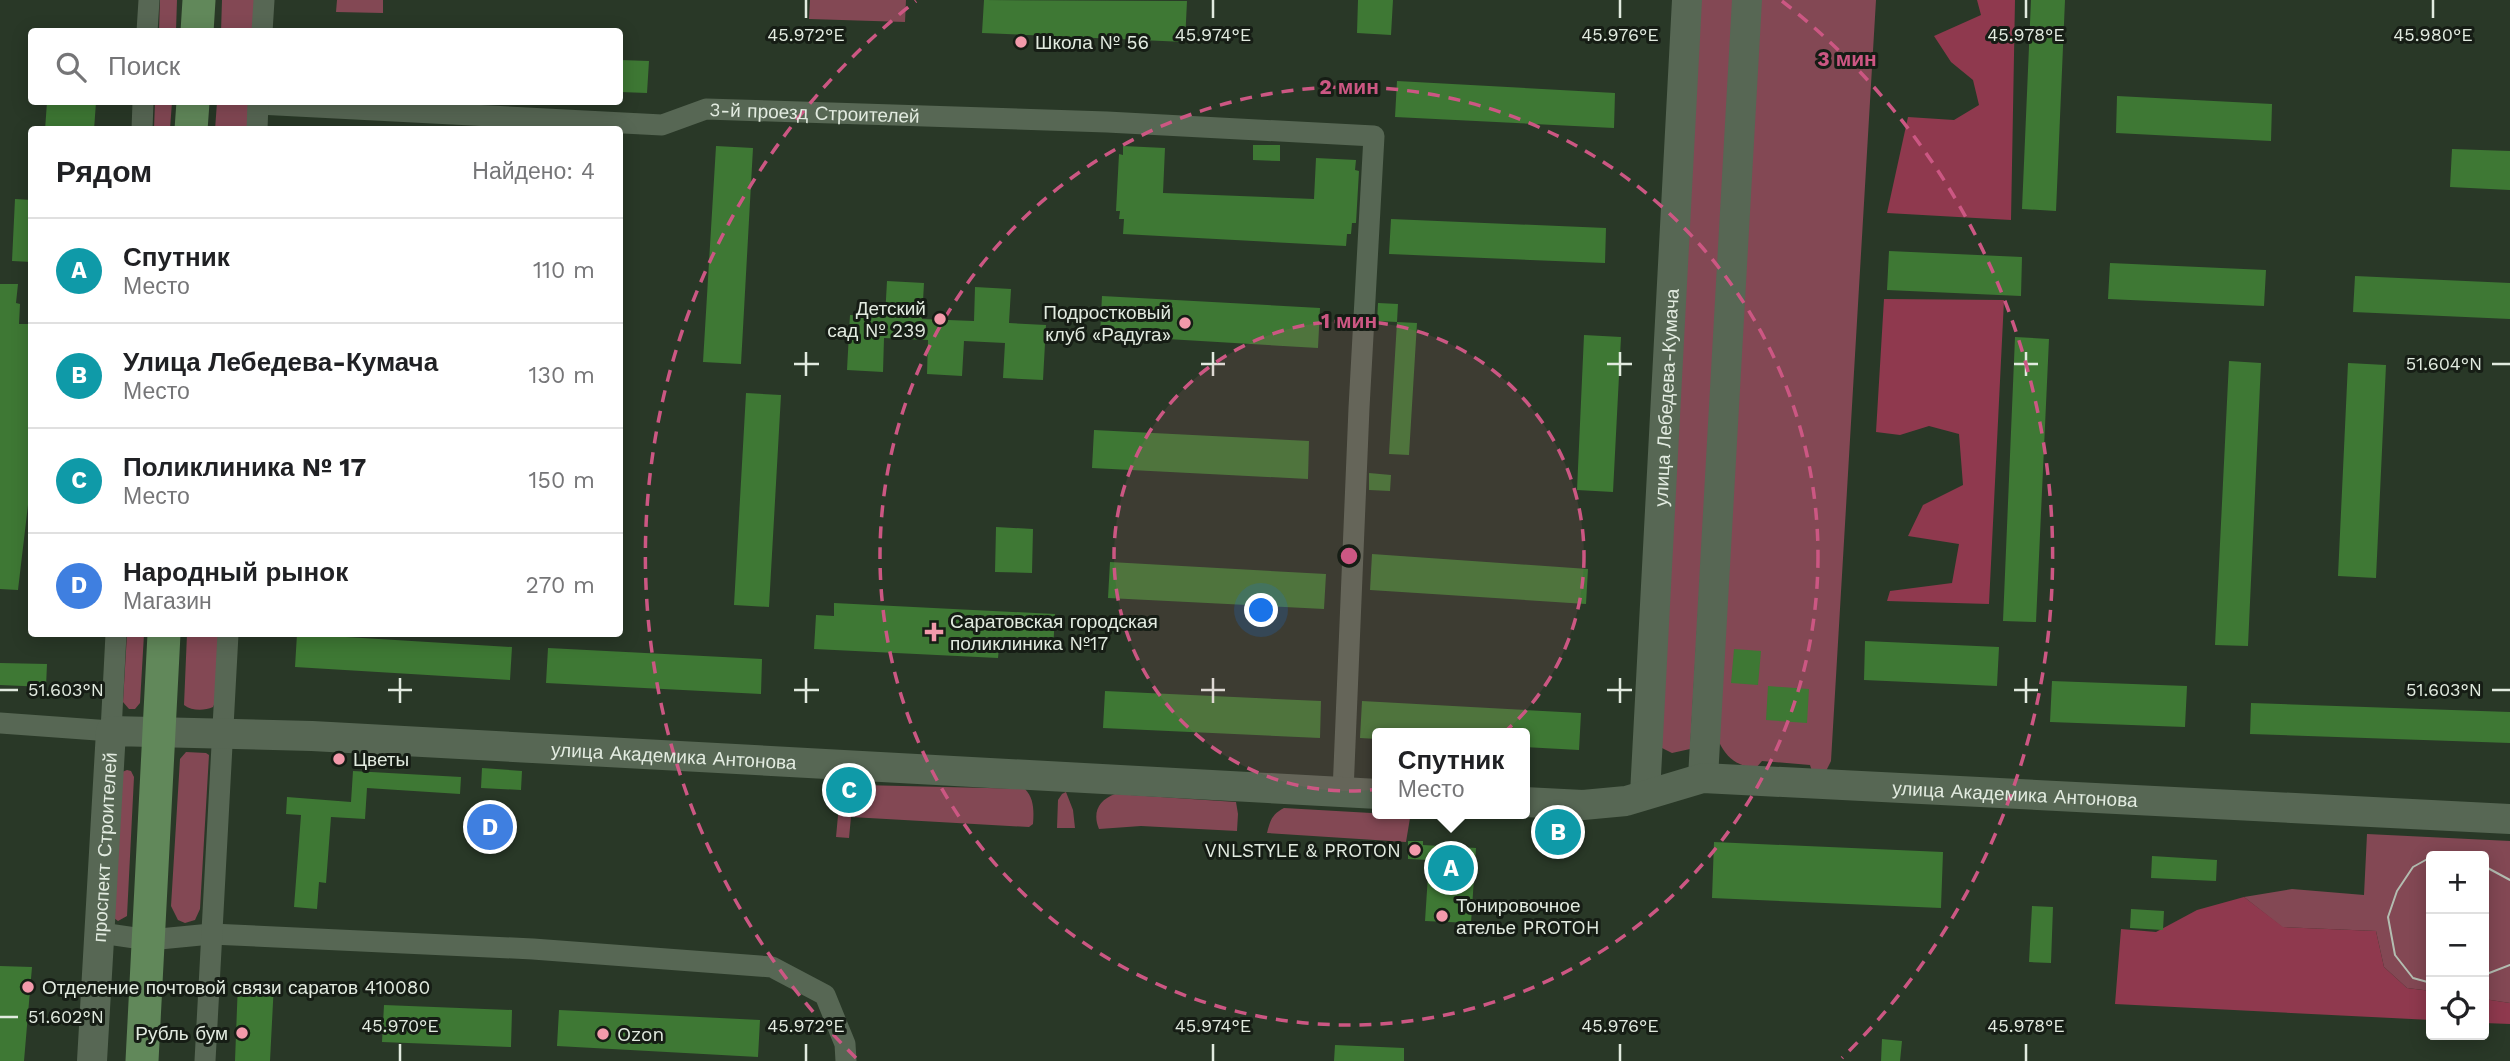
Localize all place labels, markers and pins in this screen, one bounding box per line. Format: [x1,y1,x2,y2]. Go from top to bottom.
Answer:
place label: Школа № 56 [1035,31,1149,54]
marker: Школа № 56 [1013,34,1029,50]
place label: Детский сад № 239 [827,297,926,342]
place label: Подростковый клуб «Радуга» [1043,301,1171,346]
marker: Детский сад № 239 [932,311,948,327]
marker: Подростковый клуб «Радуга» [1177,315,1193,331]
centre of rings [1337,544,1361,568]
place label: Саратовская городская поликлиника №17 [950,610,1158,655]
marker: Саратовская городская поликлиника №17 [924,622,944,642]
place label: Цветы [353,748,409,771]
marker: Цветы [331,751,347,767]
pin: C [826,764,872,816]
pin: D [467,801,513,853]
pin: B [1535,806,1581,858]
place label: VNLSTYLE & PROTON [1204,839,1401,862]
marker: VNLSTYLE & PROTON [1407,842,1423,858]
pin: A [1428,842,1474,894]
place label: Тонировочное ателье PROTOH [1456,894,1600,939]
marker: Тонировочное ателье PROTOH [1434,908,1450,924]
place label: Отделение почтовой связи саратов 410080 [42,976,430,999]
marker: Отделение почтовой связи саратов 410080 [20,979,36,995]
place label: Рубль бум [135,1022,228,1045]
place label: Ozon [617,1023,664,1046]
marker: Рубль бум [234,1025,250,1041]
marker: Ozon [595,1026,611,1042]

